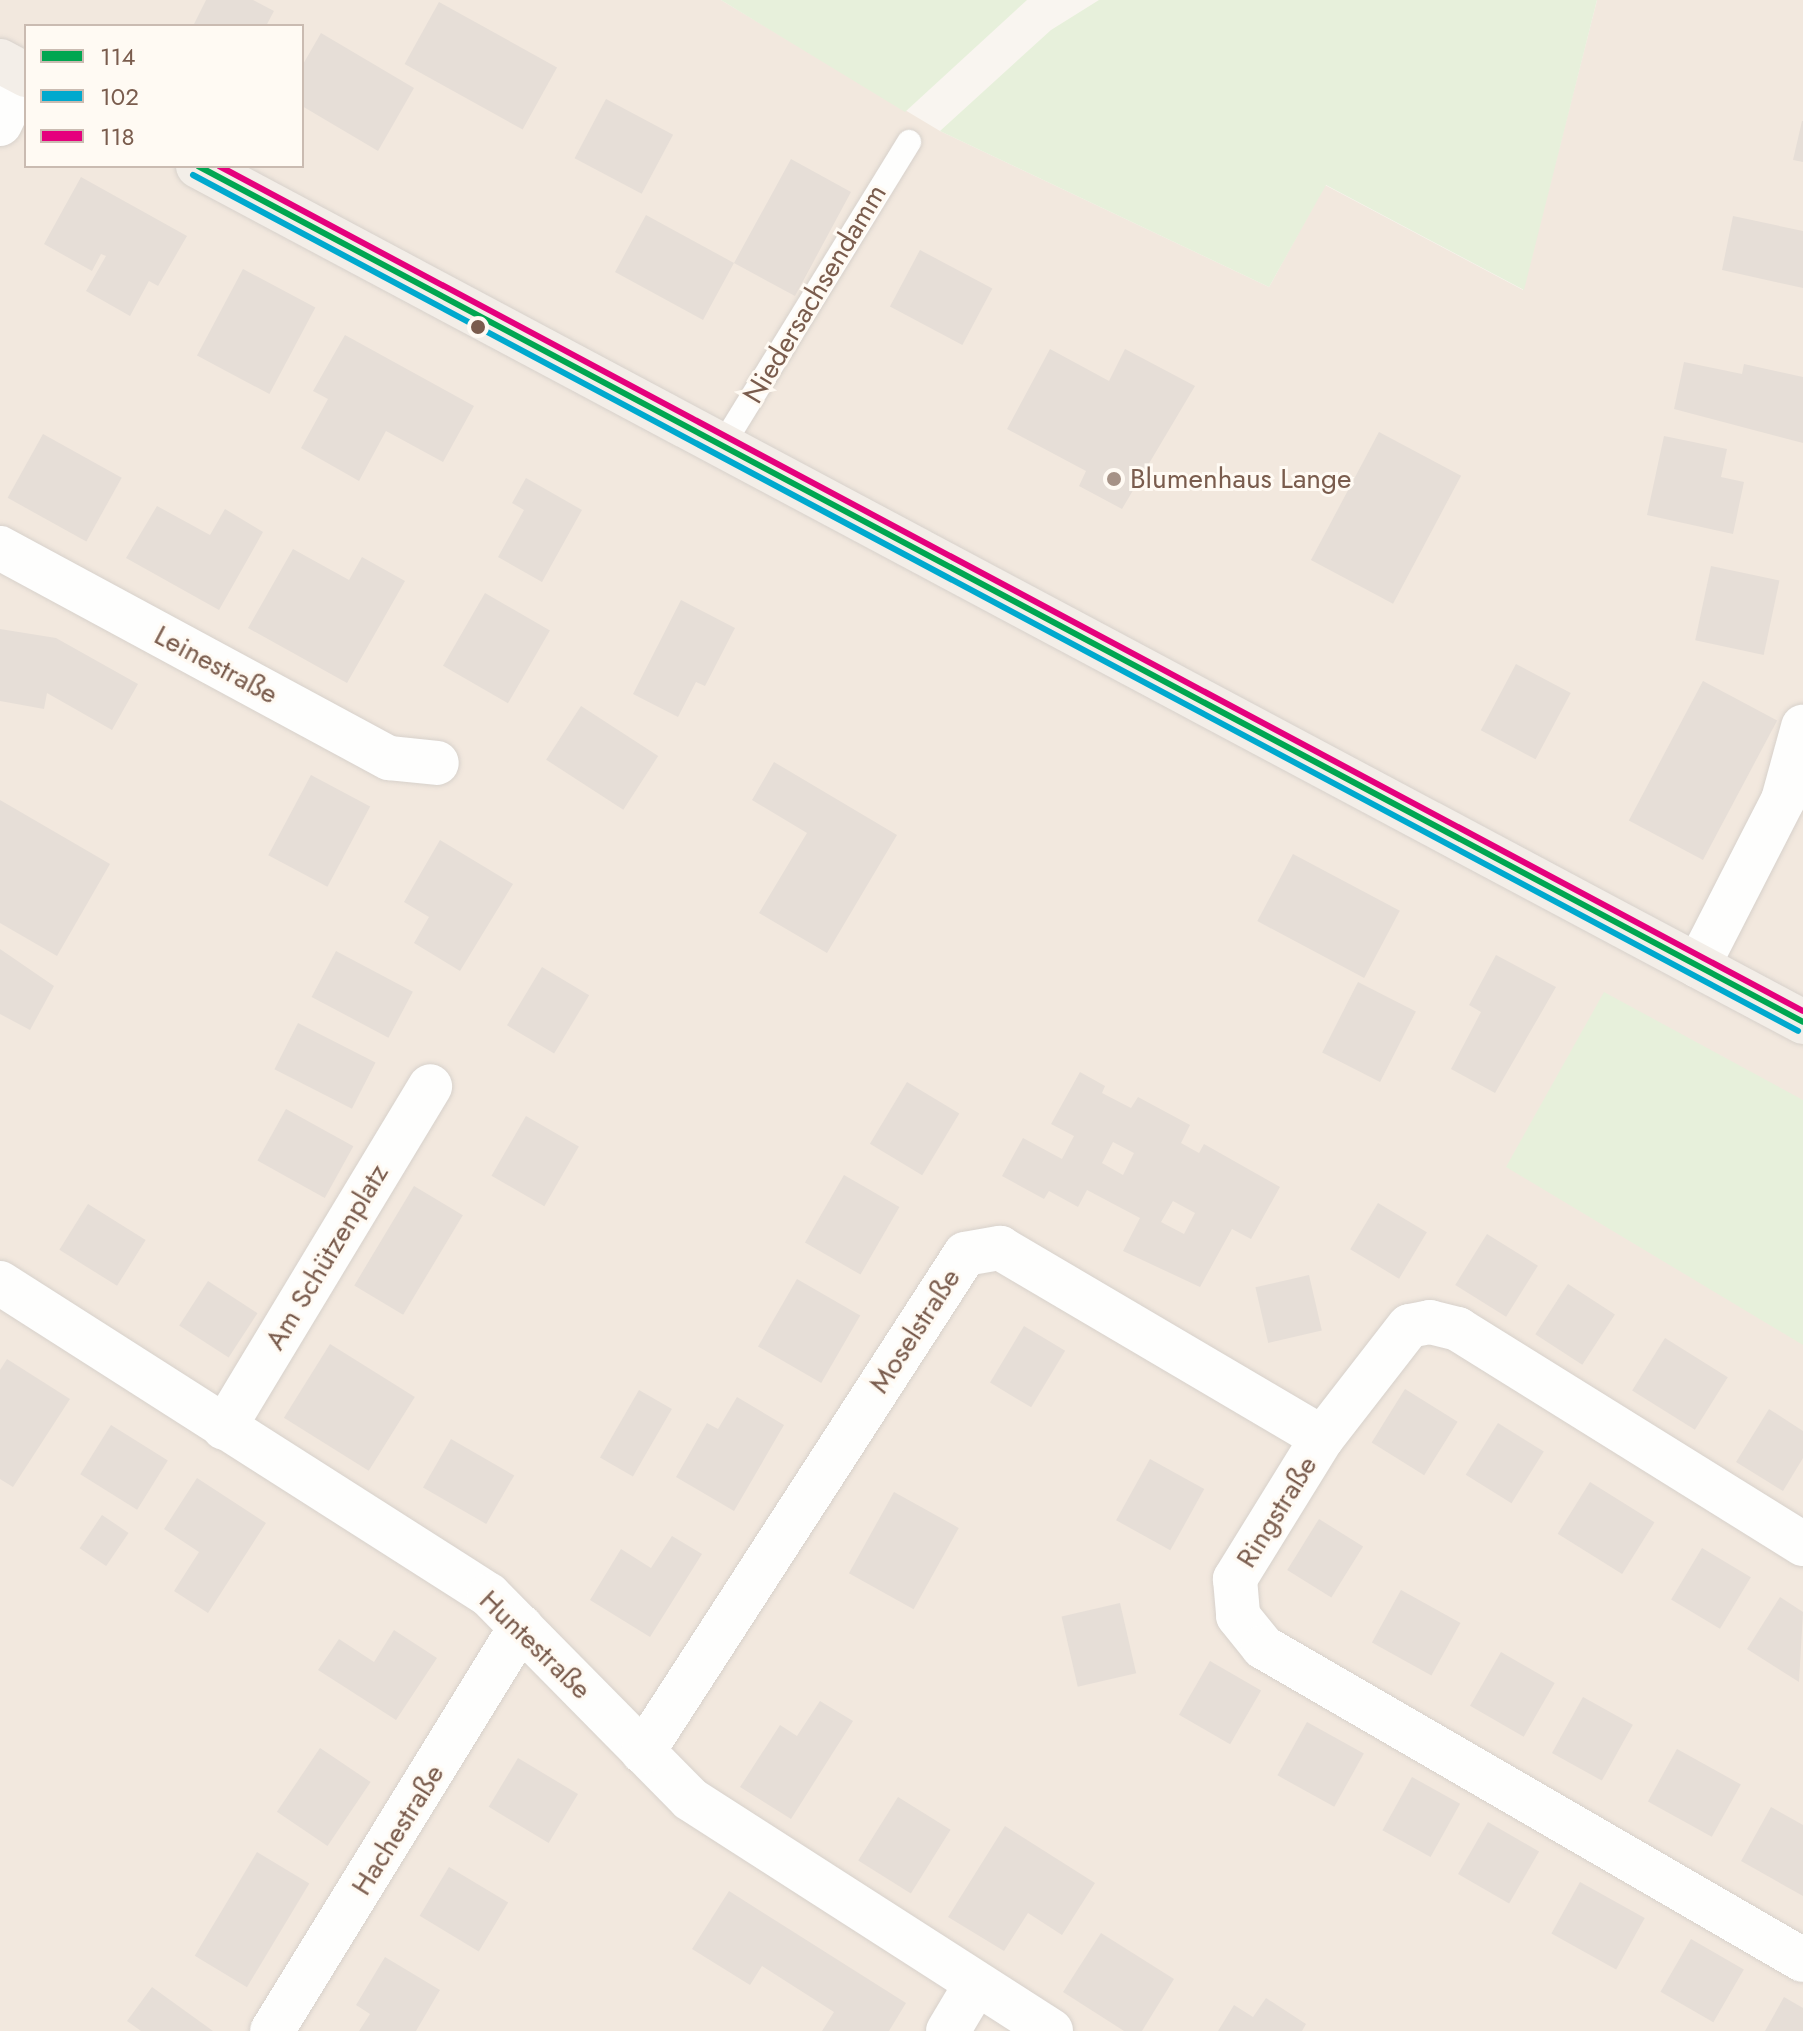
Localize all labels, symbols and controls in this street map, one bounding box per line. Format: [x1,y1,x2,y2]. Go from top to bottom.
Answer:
legend [24,24,304,168]
text: 114 [100,39,136,74]
text: 102 [100,79,139,114]
text: 118 [100,119,135,154]
street label: Niedersachsendamm [736,178,894,410]
unlabelled marker [470,319,486,335]
place label: Blumenhaus Lange [1130,462,1351,496]
marker: Blumenhaus Lange [1105,470,1123,488]
street label: Leinestraße [149,619,283,711]
street label: Am Schützenplatz [258,1158,396,1356]
street label: Moselstraße [862,1263,968,1399]
street label: Ringstraße [1230,1450,1324,1574]
street label: Huntestraße [472,1584,598,1706]
street label: Hachestraße [345,1759,451,1901]

